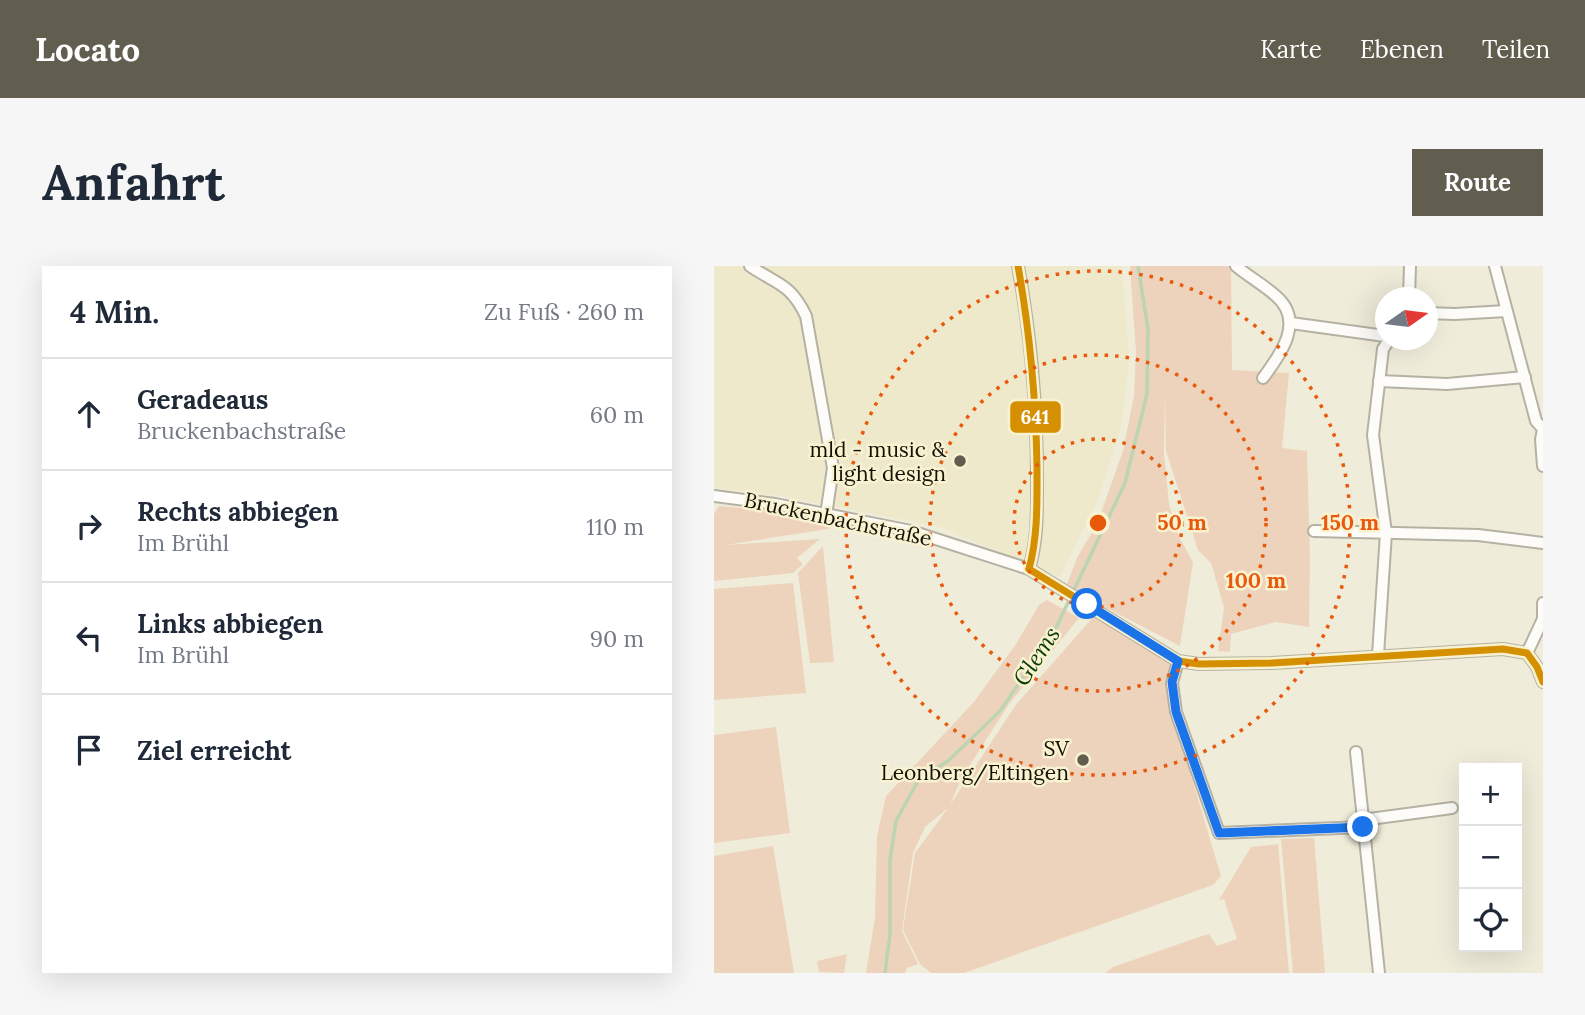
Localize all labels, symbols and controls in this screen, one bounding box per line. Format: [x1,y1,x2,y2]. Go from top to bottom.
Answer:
text: Locato [35,28,140,70]
text: Karte [1260,34,1322,65]
text: Ebenen [1360,34,1444,65]
text: Teilen [1482,34,1550,65]
button: Route [1412,149,1543,216]
text: Anfahrt [42,151,225,213]
north arrow [1375,287,1438,350]
text: 4 Min. [70,293,159,331]
text: Zu Fuß · 260 m [484,297,644,326]
text: Geradeaus [137,383,268,416]
icon: ahead [70,395,108,433]
text: 60 m [590,400,644,429]
line badge: 641 [1009,400,1062,434]
text: 641 [1020,405,1050,429]
text: Bruckenbachstraße [137,416,346,445]
place label: mld - music & light design [809,436,946,487]
marker: mld - music & light design [952,453,968,469]
street label: Bruckenbachstraße [742,486,934,552]
text: Rechts abbiegen [137,495,339,528]
icon: right [70,507,108,545]
text: 50 m [1157,509,1207,536]
text: 150 m [1321,509,1379,536]
centre of rings [1086,511,1110,535]
text: 110 m [586,512,644,541]
text: Im Brühl [137,528,229,557]
text: 100 m [1226,567,1286,594]
route start [1071,588,1102,619]
text: Links abbiegen [137,607,323,640]
icon: left [70,619,108,657]
water label: Glems [1006,621,1066,691]
text: 90 m [590,624,644,653]
text: Im Brühl [137,640,229,669]
icon: arrive [70,731,108,769]
text: Ziel erreicht [137,734,291,767]
place label: SV Leonberg/Eltingen [881,735,1070,786]
marker: SV Leonberg/Eltingen [1075,752,1091,768]
map controls [1459,763,1522,952]
button: + [1459,763,1522,826]
route end [1347,811,1378,842]
button: − [1459,826,1522,889]
button: locate [1459,889,1522,952]

